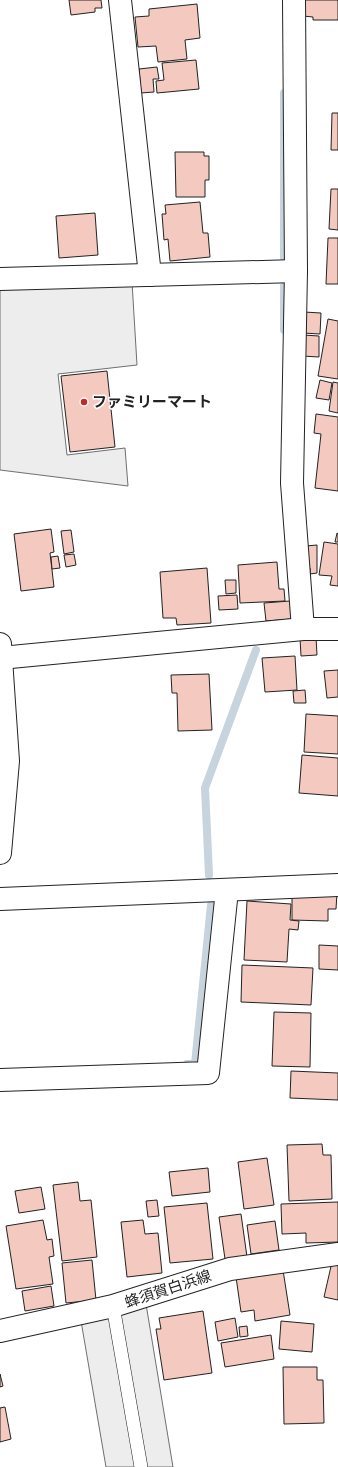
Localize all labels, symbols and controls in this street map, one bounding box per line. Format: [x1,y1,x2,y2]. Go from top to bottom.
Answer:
place label: ファミリーマート [92,393,212,411]
marker: ファミリーマート [79,397,89,407]
street label: 蜂須賀白浜線 [122,1267,214,1311]

